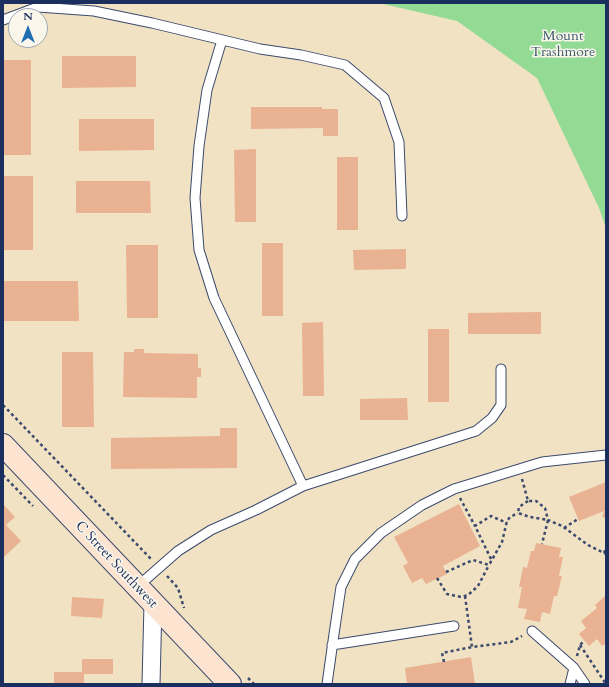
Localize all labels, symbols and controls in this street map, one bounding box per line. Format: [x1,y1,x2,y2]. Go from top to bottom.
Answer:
north arrow [8,8,48,48]
text: N [23,9,33,24]
park label: Mount Trashmore [531,29,595,62]
street label: C Street Southwest [71,518,161,612]

